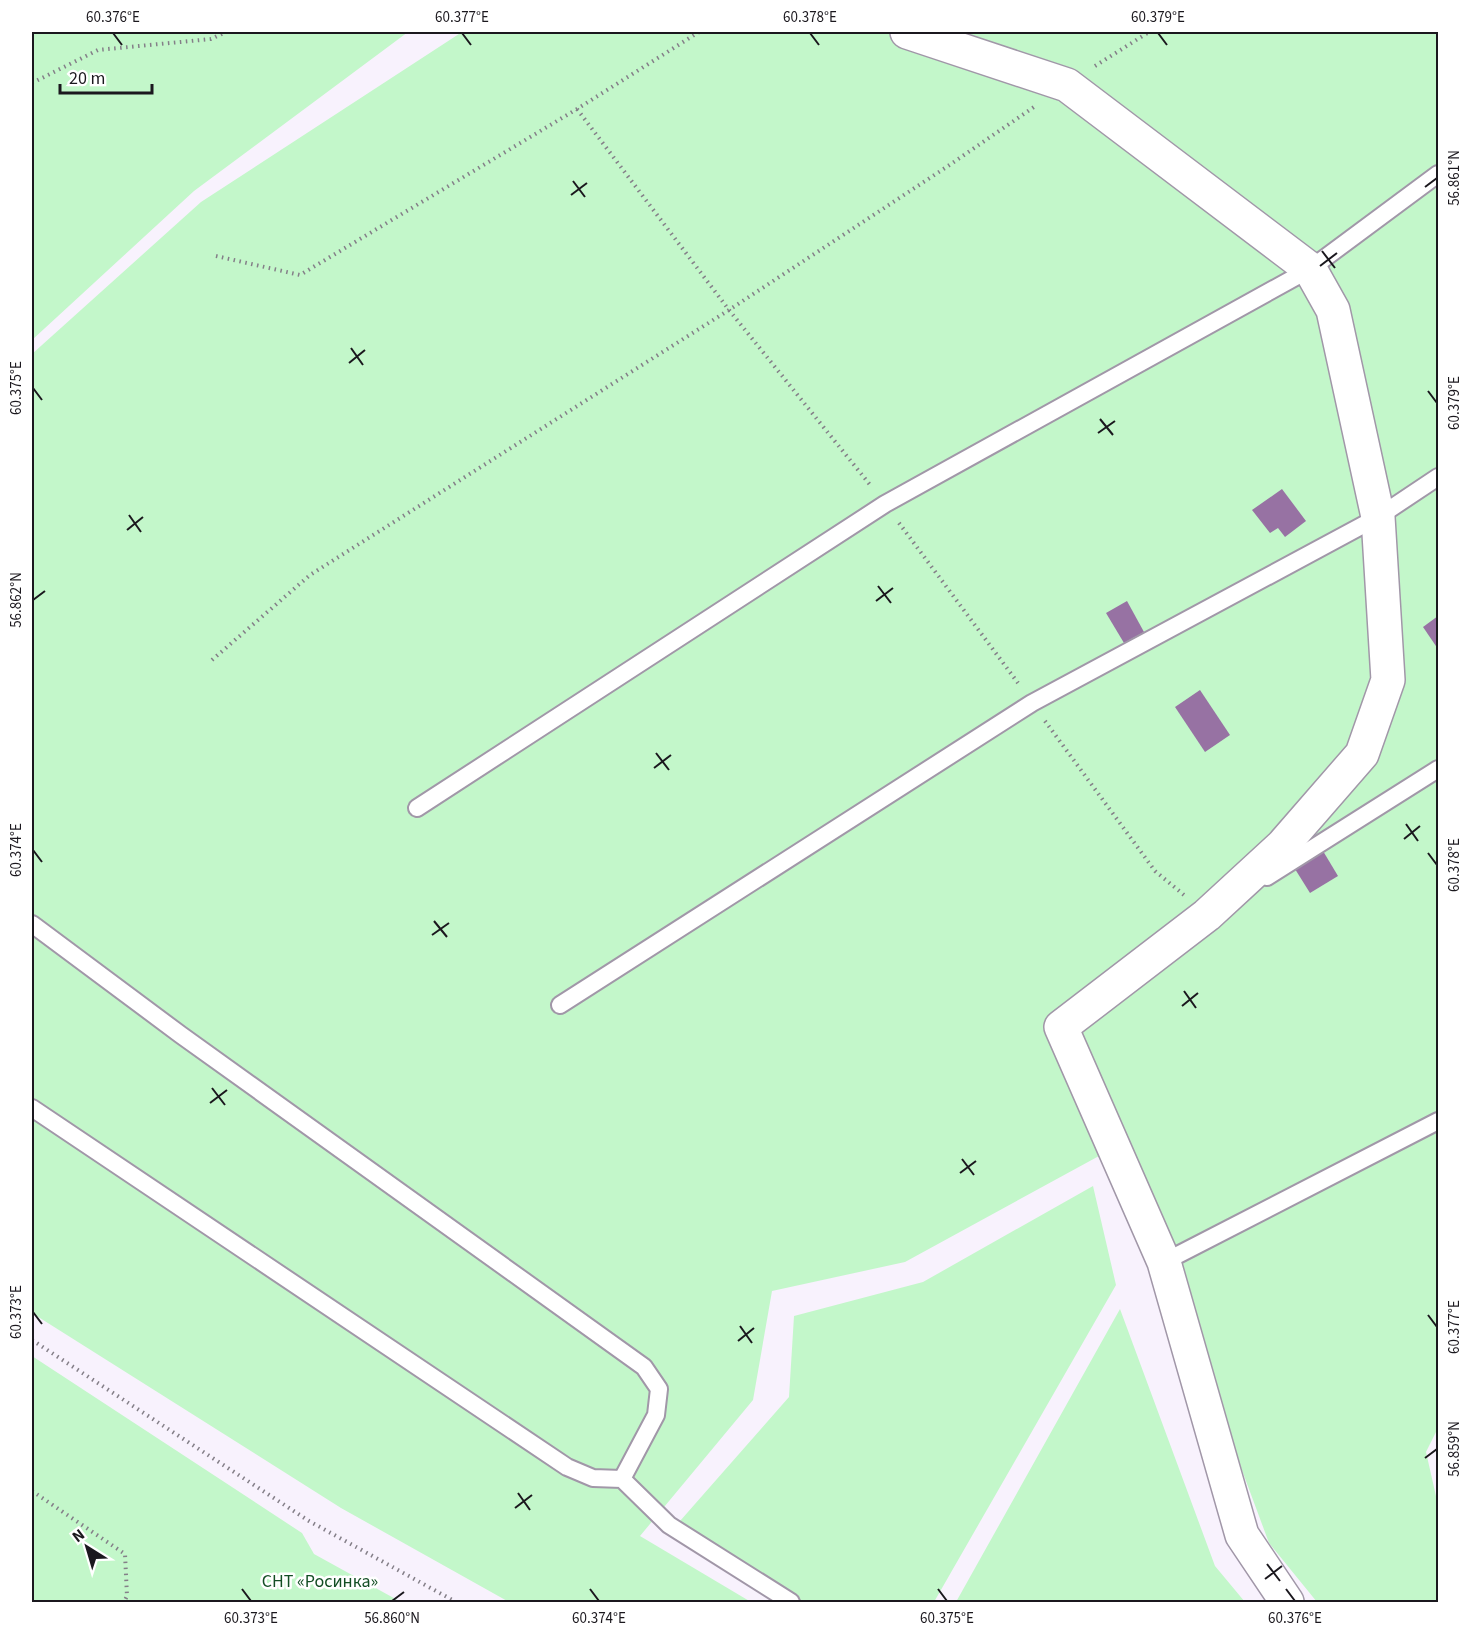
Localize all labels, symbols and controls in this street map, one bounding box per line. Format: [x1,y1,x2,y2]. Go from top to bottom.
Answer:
text: 60.376°E [86,7,140,28]
text: 60.377°E [435,7,489,28]
text: 60.378°E [783,7,837,28]
text: 60.379°E [1131,7,1185,28]
scale bar [60,57,152,95]
text: 20 m [69,66,105,91]
text: 56.861°N [1444,150,1465,206]
text: 60.375°E [6,361,27,415]
text: 60.379°E [1444,376,1465,430]
text: 56.862°N [6,572,27,628]
text: 60.374°E [6,823,27,877]
text: 60.378°E [1444,838,1465,892]
text: 60.373°E [6,1285,27,1339]
text: 60.377°E [1444,1300,1465,1354]
text: 56.859°N [1444,1421,1465,1477]
north arrow [57,1517,117,1577]
text: N [68,1524,89,1548]
park label: СНТ «Росинка» [262,1569,378,1594]
text: 60.373°E [224,1608,278,1629]
text: 56.860°N [364,1608,420,1629]
text: 60.374°E [572,1608,626,1629]
text: 60.375°E [920,1608,974,1629]
text: 60.376°E [1268,1608,1322,1629]

